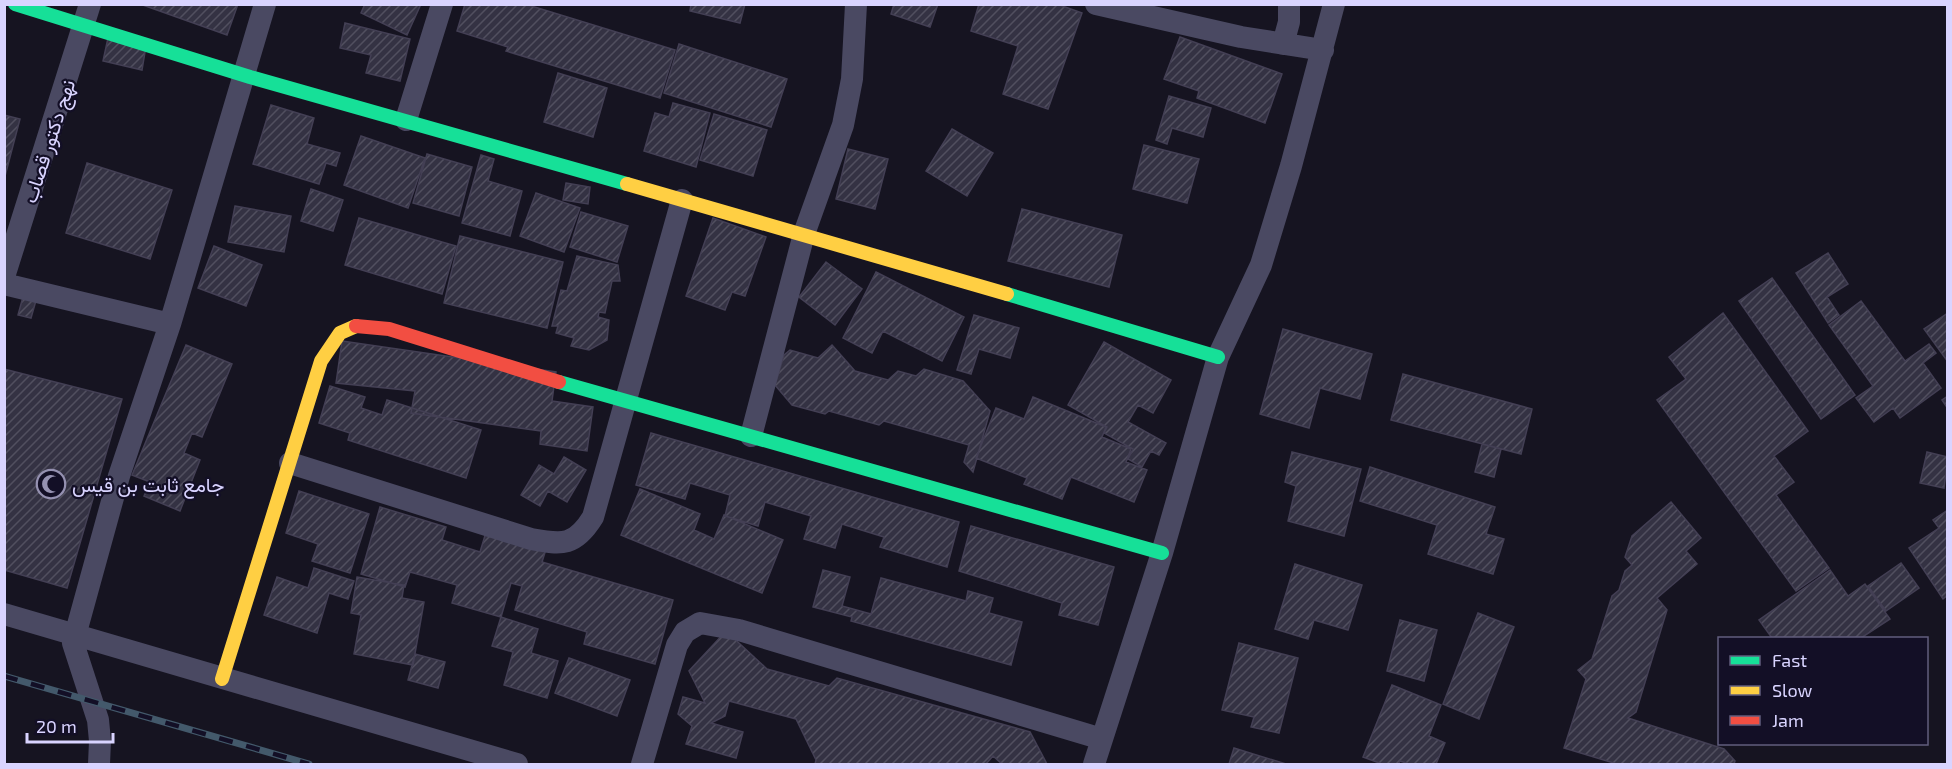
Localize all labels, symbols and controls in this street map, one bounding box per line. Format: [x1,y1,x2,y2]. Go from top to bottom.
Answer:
street label: نهج دكتور قصاب [17,76,82,207]
mosque icon: جامع ثابت بن قیس [35,468,67,500]
place label: جامع ثابت بن قیس [72,472,224,499]
legend [1718,637,1928,745]
text: Fast [1772,649,1807,671]
text: Slow [1772,679,1813,701]
scale bar [27,706,112,744]
text: Jam [1772,709,1804,731]
text: 20 m [36,715,77,737]

